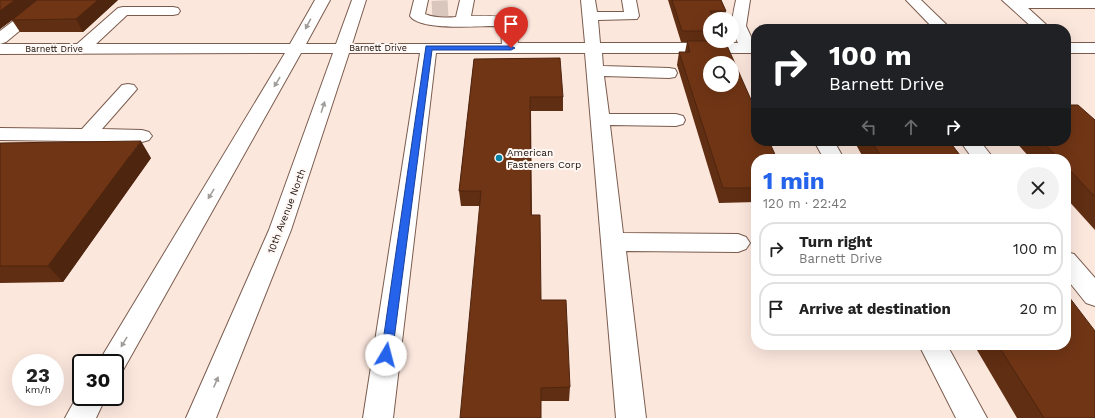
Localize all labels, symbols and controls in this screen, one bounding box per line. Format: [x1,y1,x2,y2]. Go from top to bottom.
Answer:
pin [494,7.0,528,48]
map controls [703,12,739,92]
button: sound [703,12,739,48]
icon: arrive [500,13,522,35]
one-way arrow [305,18,312,29]
text: 100 m [829,39,912,72]
icon: right [763,40,815,92]
street label: Barnett Drive [349,43,407,53]
street label: Barnett Drive [25,44,83,54]
button: search [703,56,739,92]
text: Barnett Drive [829,73,944,94]
one-way arrow [273,76,280,88]
one-way arrow [321,100,327,112]
icon: left [858,116,880,138]
icon: ahead [900,116,922,138]
icon: right [942,116,964,138]
place label: American Fasteners Corp [507,147,581,170]
marker: American Fasteners Corp [494,153,504,163]
street label: 10th Avenue North [265,167,308,255]
text: 1 min [763,167,825,195]
button: close [1017,167,1059,209]
one-way arrow [207,188,214,200]
text: 120 m · 22:42 [763,196,847,211]
text: Turn right [799,233,872,251]
icon: right [765,238,787,260]
text: 100 m [1013,240,1057,258]
text: Barnett Drive [799,251,882,266]
icon: arrive [765,298,787,320]
text: Arrive at destination [799,300,951,318]
text: 20 m [1020,300,1057,318]
position arrow [365,334,407,376]
one-way arrow [121,336,128,348]
speed limit sign: 30 [72,354,124,406]
text: 23 [26,363,50,387]
one-way arrow [213,377,219,388]
text: km/h [25,384,51,395]

